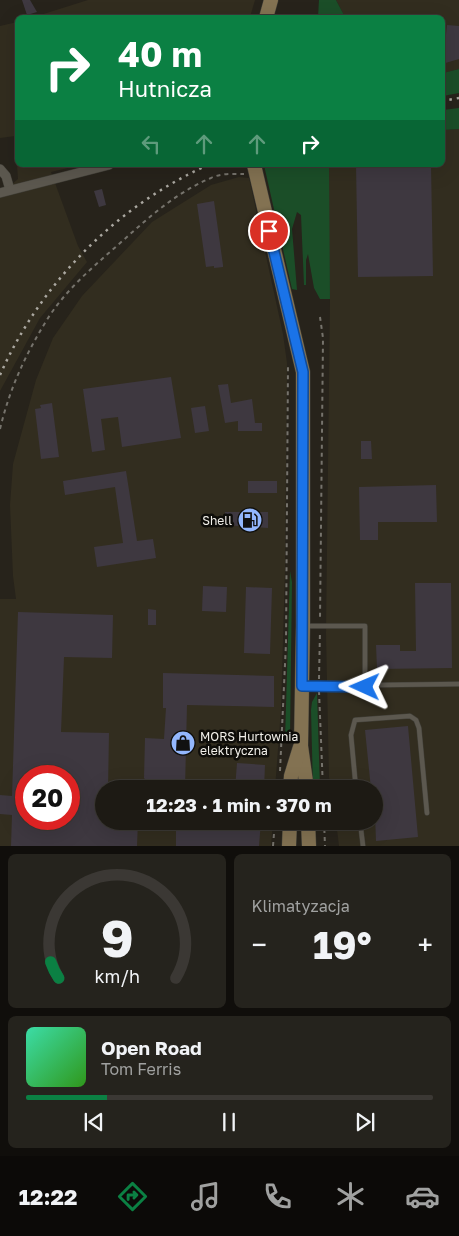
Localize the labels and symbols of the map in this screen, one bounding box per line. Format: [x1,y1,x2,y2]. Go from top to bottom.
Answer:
pin [248,210,290,252]
fuel station icon: Shell [237,507,263,533]
place label: Shell [202,513,232,528]
position arrow [338,660,390,712]
place label: MORS Hurtownia elektryczna [200,729,298,758]
shop icon: MORS Hurtownia elektryczna [170,730,196,756]
speed limit sign: 20 [15,765,80,830]

